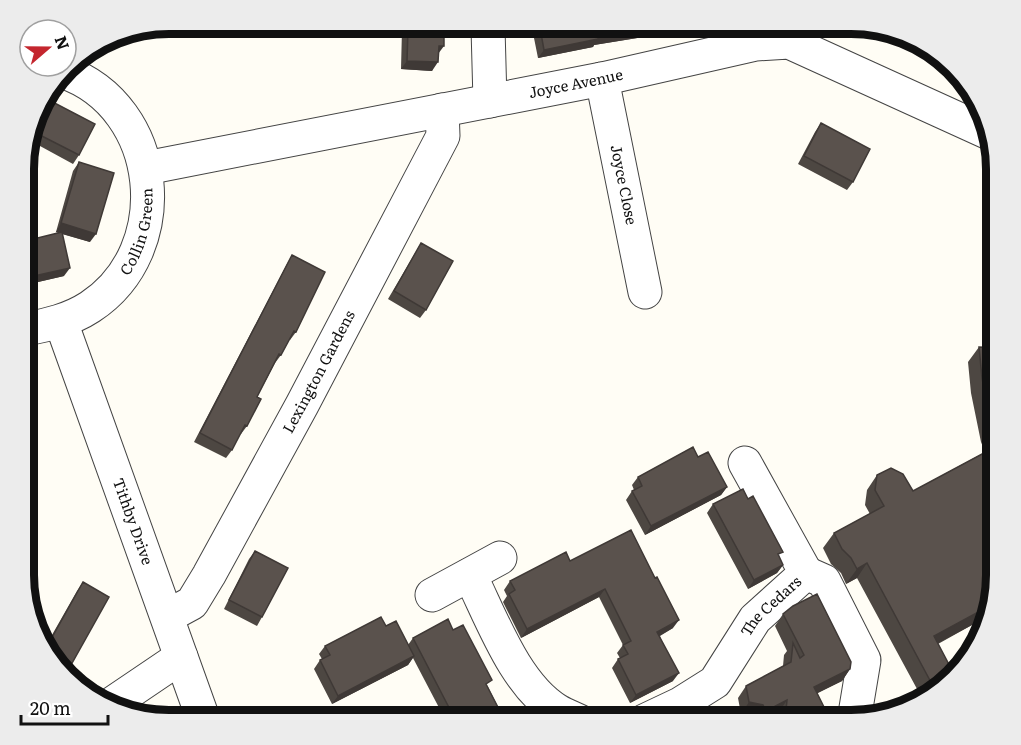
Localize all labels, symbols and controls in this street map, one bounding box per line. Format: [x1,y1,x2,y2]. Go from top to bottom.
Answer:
north arrow [18,18,78,78]
text: N [49,32,77,53]
street label: Joyce Avenue [527,62,625,103]
street label: Joyce Close [606,142,644,227]
street label: Collin Green [113,188,158,279]
street label: Lexington Gardens [276,306,360,437]
street label: Tithby Drive [108,474,160,568]
street label: The Cedars [734,569,806,640]
scale bar [21,688,108,726]
text: 20 m [30,694,71,721]

